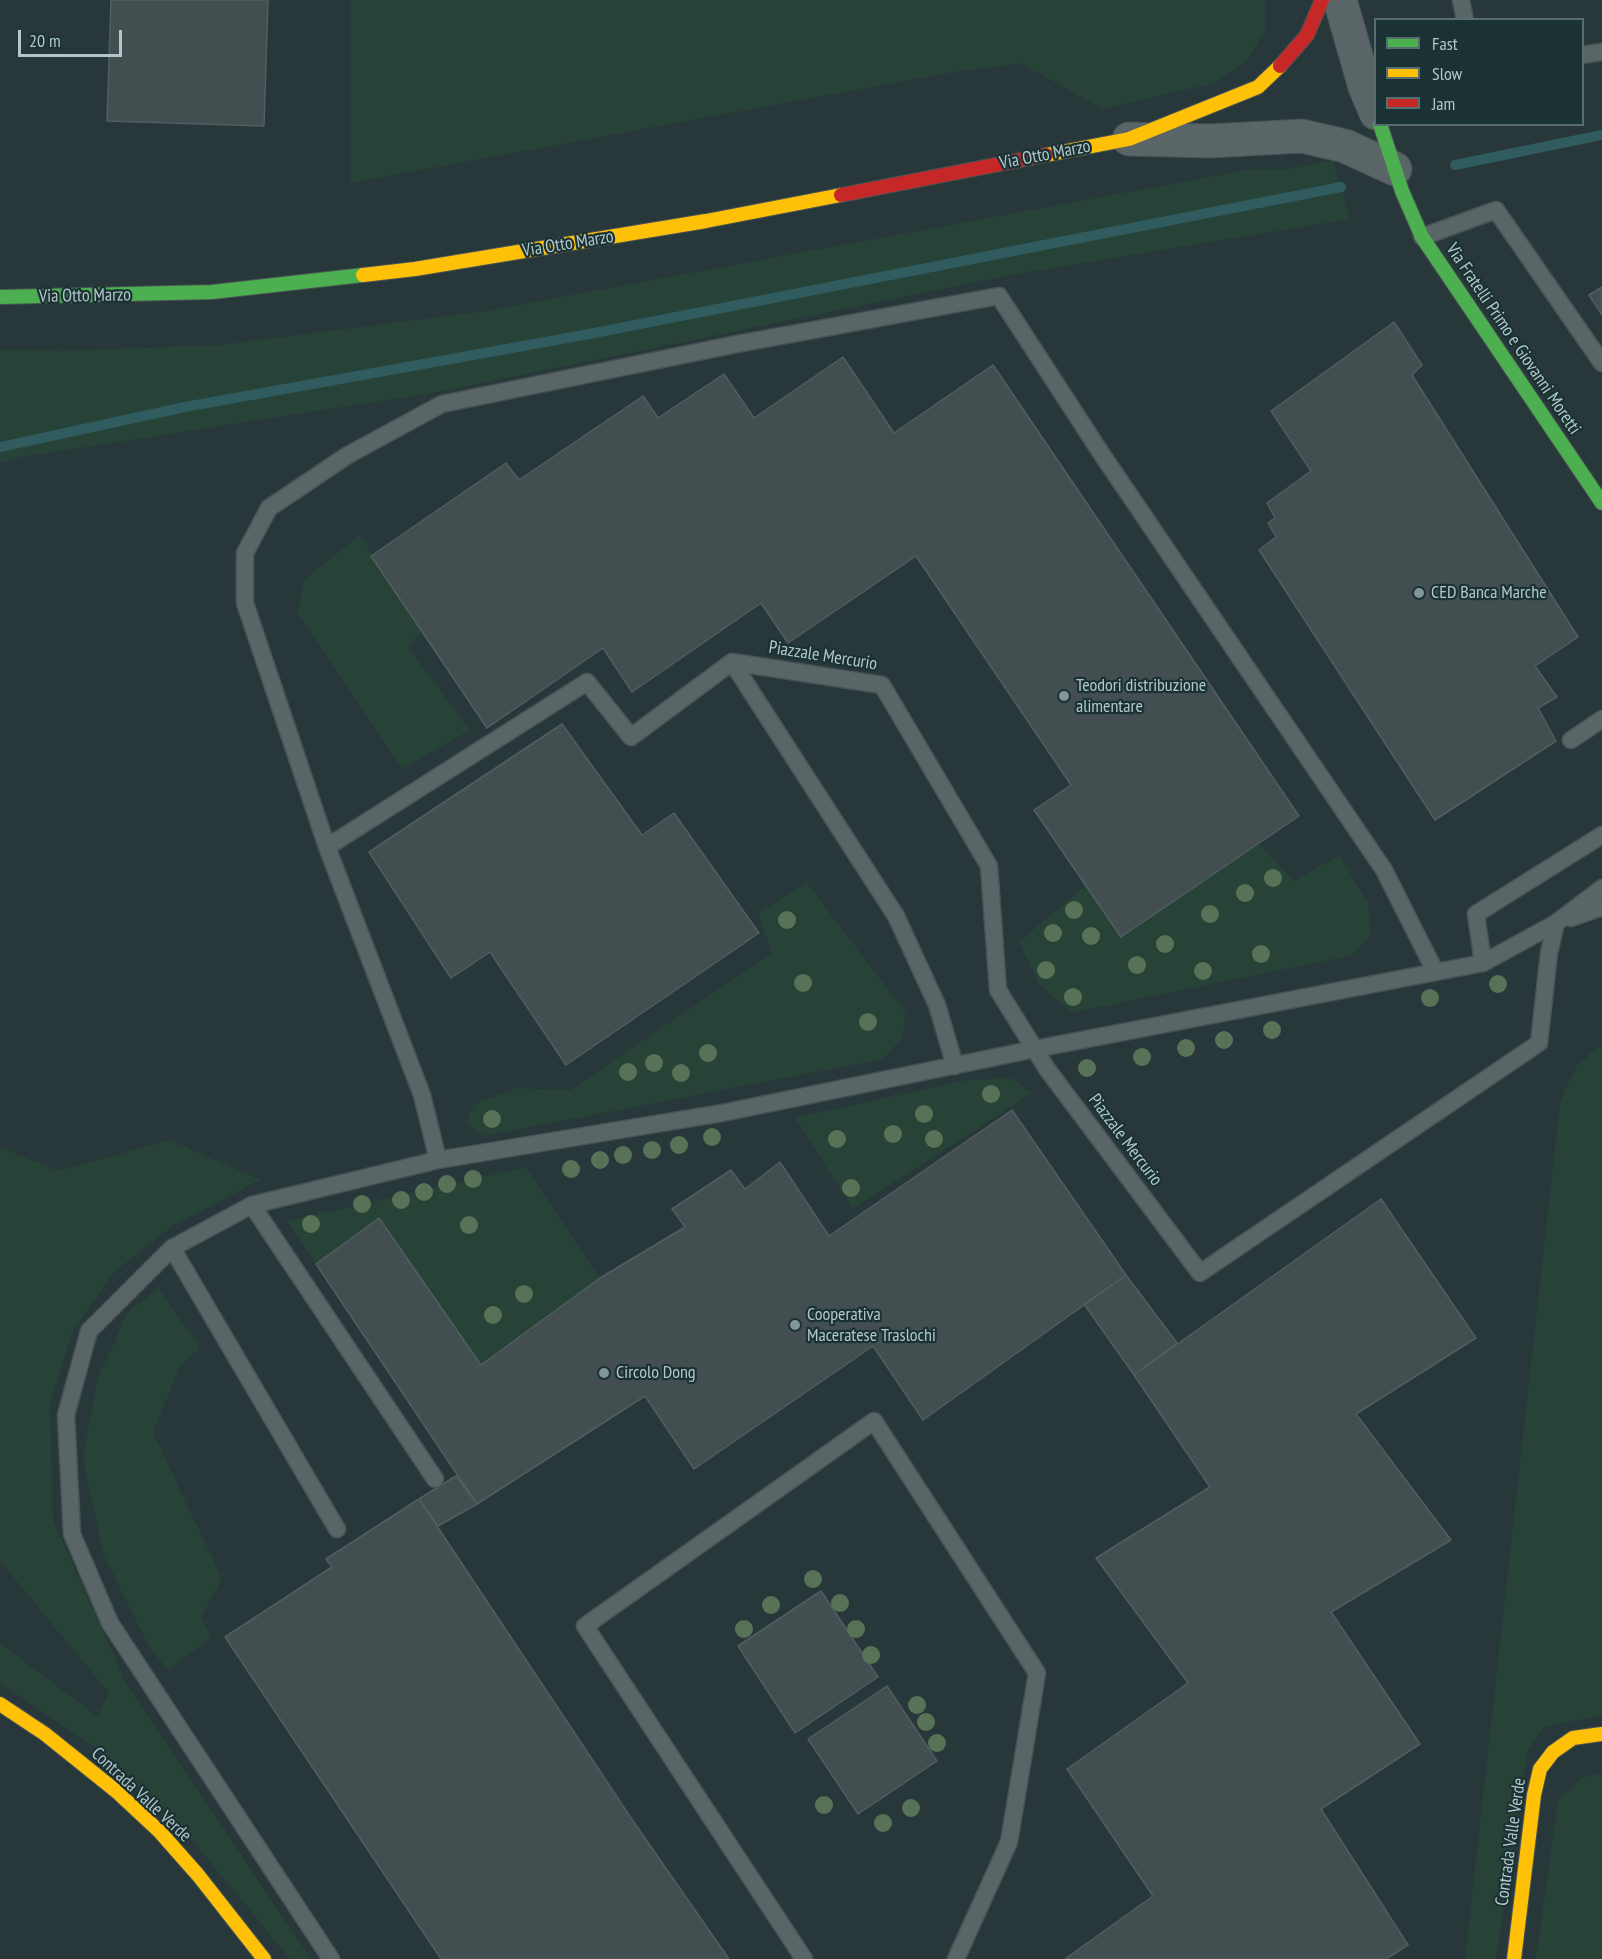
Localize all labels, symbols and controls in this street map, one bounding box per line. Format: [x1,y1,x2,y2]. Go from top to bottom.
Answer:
scale bar [21,18,124,56]
legend [1374,18,1584,126]
text: 20 m [29,29,61,52]
text: Fast [1432,32,1458,55]
text: Slow [1432,62,1462,85]
text: Jam [1432,92,1455,115]
street label: Via Otto Marzo [998,136,1092,174]
street label: Via Otto Marzo [521,226,615,262]
street label: Via Fratelli Primo e Giovanni Moretti [1441,239,1585,439]
street label: Via Otto Marzo [39,284,131,308]
place label: CED Banca Marche [1431,582,1547,604]
marker: CED Banca Marche [1412,586,1426,600]
street label: Piazzale Mercurio [767,637,879,675]
place label: Teodori distribuzione alimentare [1076,675,1206,718]
marker: Teodori distribuzione alimentare [1057,689,1071,703]
street label: Piazzale Mercurio [1083,1090,1167,1190]
place label: Cooperativa Maceratese Traslochi [807,1304,936,1346]
marker: Cooperativa Maceratese Traslochi [788,1318,802,1332]
place label: Circolo Dong [616,1362,696,1384]
marker: Circolo Dong [597,1366,611,1380]
street label: Contrada Valle Verde [87,1743,195,1847]
street label: Contrada Valle Verde [1491,1777,1531,1907]

